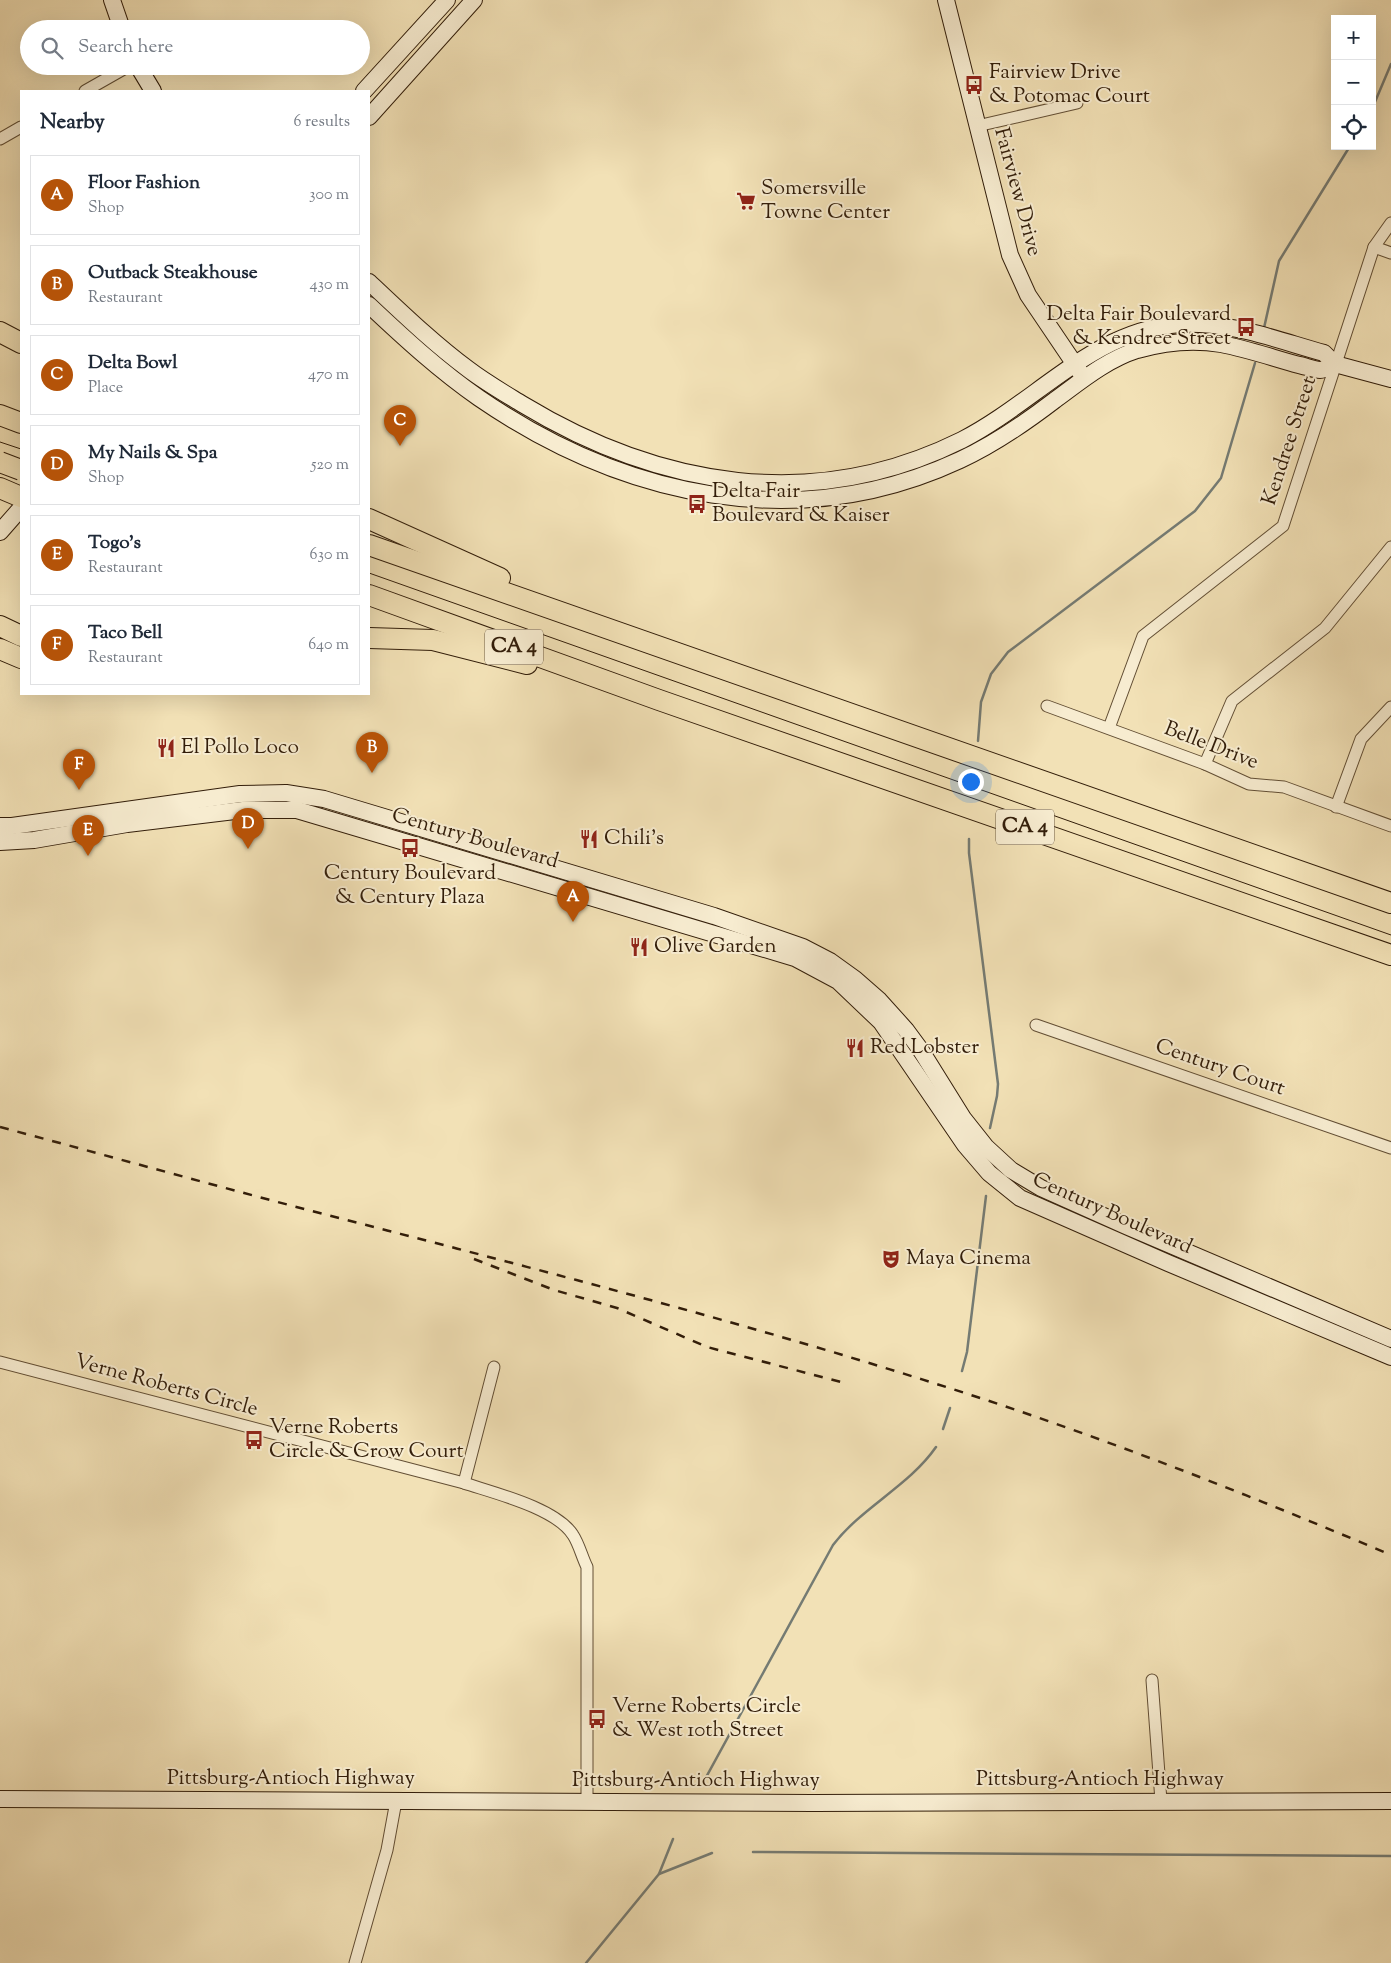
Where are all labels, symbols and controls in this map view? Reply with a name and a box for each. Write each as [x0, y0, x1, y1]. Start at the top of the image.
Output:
map controls [1331, 15, 1376, 150]
button: + [1331, 15, 1376, 60]
search box [20, 20, 370, 75]
icon: search [38, 34, 66, 62]
text: Search here [78, 34, 173, 61]
place label: Fairview Drive & Potomac Court [989, 58, 1150, 112]
button: − [1331, 60, 1376, 105]
bus stop icon: Fairview Drive & Potomac Court [963, 74, 985, 96]
button: locate [1331, 105, 1376, 150]
text: Nearby [40, 108, 105, 138]
text: 6 results [294, 111, 350, 134]
street label: Fairview Drive [985, 124, 1049, 260]
text: Floor Fashion [88, 170, 200, 197]
place label: Somersville Towne Center [761, 174, 890, 228]
text: A [51, 184, 64, 207]
text: 300 m [309, 184, 349, 207]
supermarket icon: Somersville Towne Center [735, 190, 757, 212]
text: Shop [88, 197, 124, 220]
text: Outback Steakhouse [88, 260, 258, 287]
text: B [52, 274, 62, 297]
text: 430 m [310, 274, 349, 297]
text: Restaurant [88, 287, 163, 310]
place label: Delta Fair Boulevard & Kendree Street [1046, 300, 1231, 354]
bus stop icon: Delta Fair Boulevard & Kendree Street [1235, 316, 1257, 338]
text: Delta Bowl [88, 350, 177, 377]
text: C [51, 364, 63, 387]
text: 470 m [308, 364, 349, 387]
street label: Kendree Street [1255, 373, 1325, 509]
text: Place [88, 377, 123, 400]
pin: C [384, 405, 416, 446]
text: My Nails & Spa [88, 440, 217, 467]
text: D [51, 454, 63, 477]
text: 520 m [311, 454, 349, 477]
text: Shop [88, 467, 124, 490]
place label: Delta Fair Boulevard & Kaiser [712, 477, 890, 531]
bus stop icon: Delta Fair Boulevard & Kaiser [686, 493, 708, 515]
text: Togo's [88, 530, 141, 557]
text: E [52, 544, 62, 567]
text: 630 m [310, 544, 349, 567]
text: Restaurant [88, 557, 163, 580]
text: Taco Bell [88, 620, 163, 647]
road number: CA 4 [485, 630, 543, 664]
text: F [53, 634, 61, 657]
text: 640 m [308, 634, 349, 657]
text: Restaurant [88, 647, 163, 670]
street label: Belle Drive [1159, 714, 1263, 778]
pin: B [356, 732, 388, 773]
place label: El Pollo Loco [181, 733, 299, 763]
restaurant icon: El Pollo Loco [155, 737, 177, 759]
pin: F [63, 749, 95, 790]
your location [958, 769, 984, 795]
street label: Century Boulevard [388, 801, 562, 877]
pin: D [232, 808, 264, 849]
road number: CA 4 [996, 810, 1054, 844]
pin: E [72, 815, 104, 856]
place label: Chili's [604, 824, 664, 854]
restaurant icon: Chili's [578, 828, 600, 850]
bus stop icon: Century Boulevard & Century Plaza [399, 837, 421, 859]
place label: Century Boulevard & Century Plaza [324, 859, 496, 913]
pin: A [557, 881, 589, 922]
place label: Olive Garden [654, 932, 777, 962]
restaurant icon: Olive Garden [628, 936, 650, 958]
street label: Century Court [1151, 1032, 1289, 1104]
place label: Red Lobster [870, 1033, 979, 1063]
restaurant icon: Red Lobster [844, 1037, 866, 1059]
street label: Century Boulevard [1027, 1165, 1197, 1263]
place label: Maya Cinema [906, 1244, 1031, 1274]
theatre icon: Maya Cinema [880, 1248, 902, 1270]
street label: Verne Roberts Circle [71, 1347, 261, 1425]
place label: Verne Roberts Circle & Crow Court [269, 1413, 464, 1467]
bus stop icon: Verne Roberts Circle & Crow Court [243, 1429, 265, 1451]
place label: Verne Roberts Circle & West 10th Street [612, 1692, 801, 1746]
bus stop icon: Verne Roberts Circle & West 10th Street [586, 1708, 608, 1730]
street label: Pittsburg-Antioch Highway [167, 1764, 415, 1794]
street label: Pittsburg-Antioch Highway [976, 1765, 1224, 1795]
street label: Pittsburg-Antioch Highway [572, 1766, 820, 1796]

